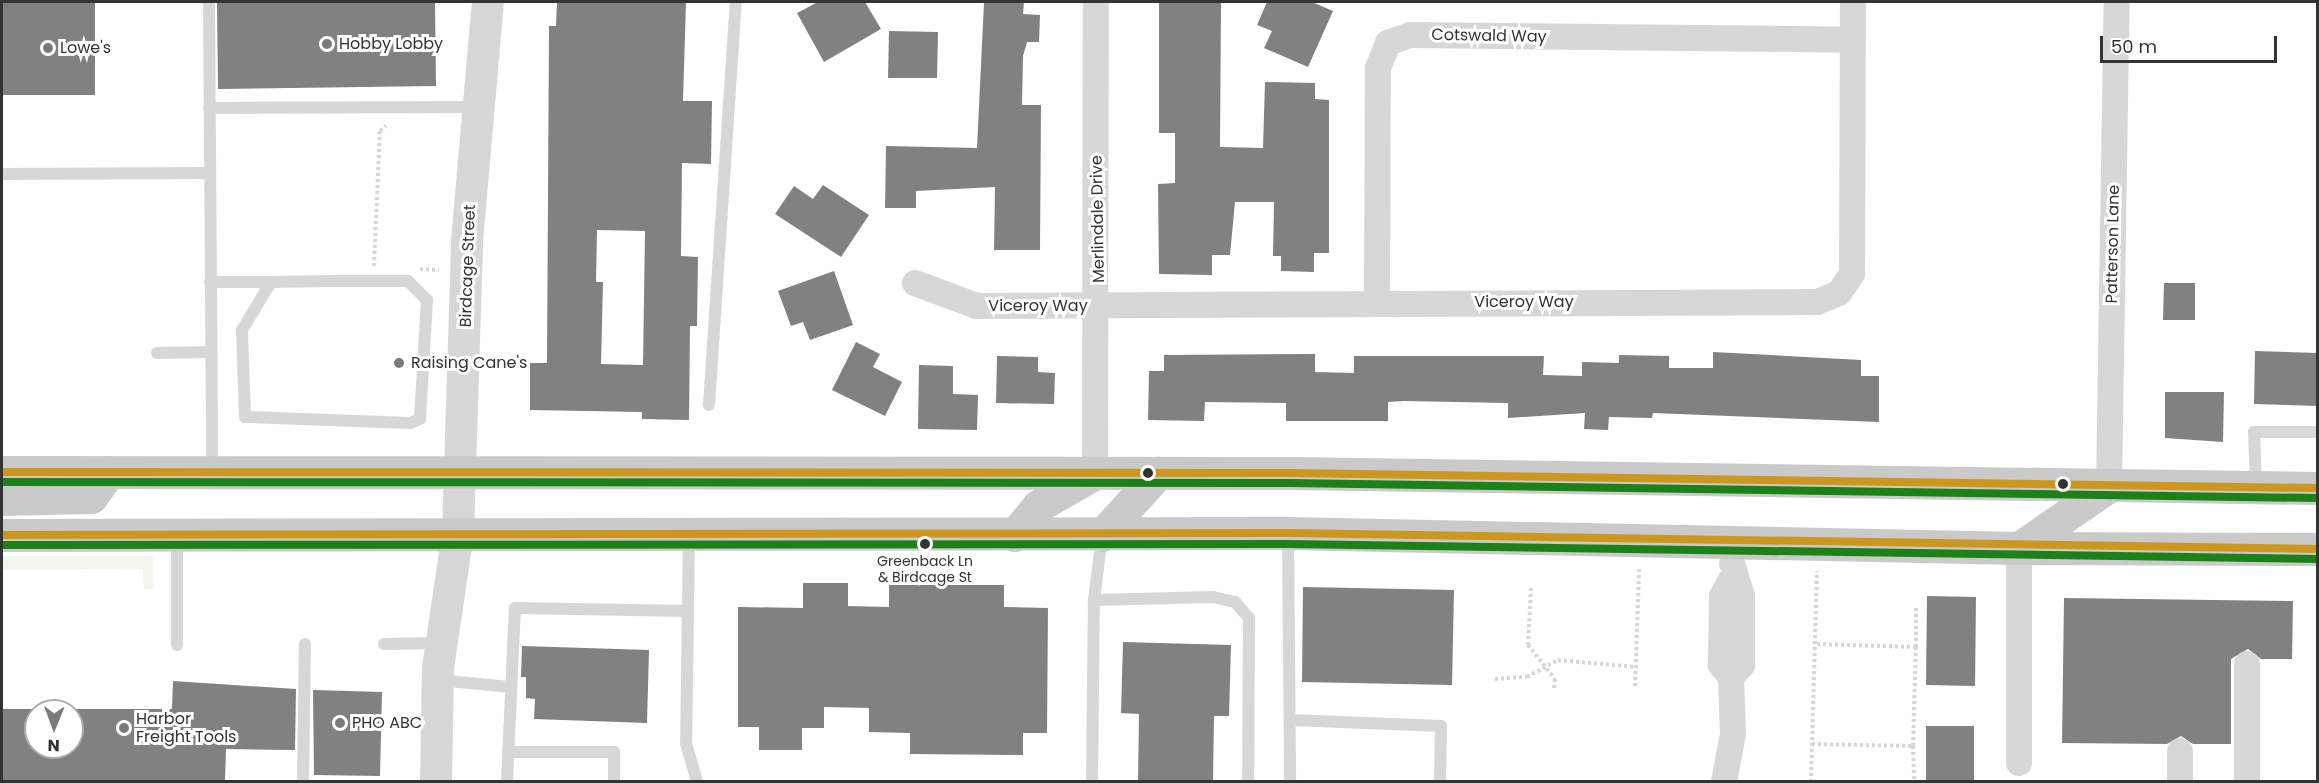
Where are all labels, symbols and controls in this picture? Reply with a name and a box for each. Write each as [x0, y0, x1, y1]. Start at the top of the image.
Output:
scale bar [2103, 24, 2280, 62]
street label: Cotswald Way [1431, 25, 1547, 47]
place label: Hobby Lobby [339, 34, 443, 54]
text: 50 m [2111, 34, 2157, 59]
marker: Hobby Lobby [320, 37, 334, 51]
place label: Lowe's [60, 38, 111, 58]
marker: Lowe's [41, 41, 55, 55]
street label: Merlindale Drive [1087, 155, 1109, 283]
street label: Patterson Lane [2102, 185, 2124, 303]
street label: Birdcage Street [456, 204, 480, 328]
street label: Viceroy Way [1474, 292, 1574, 312]
street label: Viceroy Way [988, 296, 1088, 316]
place label: Raising Cane's [411, 353, 527, 373]
marker: Raising Cane's [392, 356, 406, 370]
unlabelled marker [1142, 467, 1154, 479]
unlabelled marker [2057, 478, 2069, 490]
marker: Greenback Ln & Birdcage St [919, 538, 931, 550]
place label: Greenback Ln & Birdcage St [877, 553, 973, 586]
north arrow [24, 699, 84, 759]
place label: Harbor Freight Tools [136, 709, 236, 747]
place label: PHO ABC [352, 713, 422, 733]
marker: PHO ABC [333, 716, 347, 730]
marker: Harbor Freight Tools [117, 721, 131, 735]
text: N [47, 734, 60, 757]

